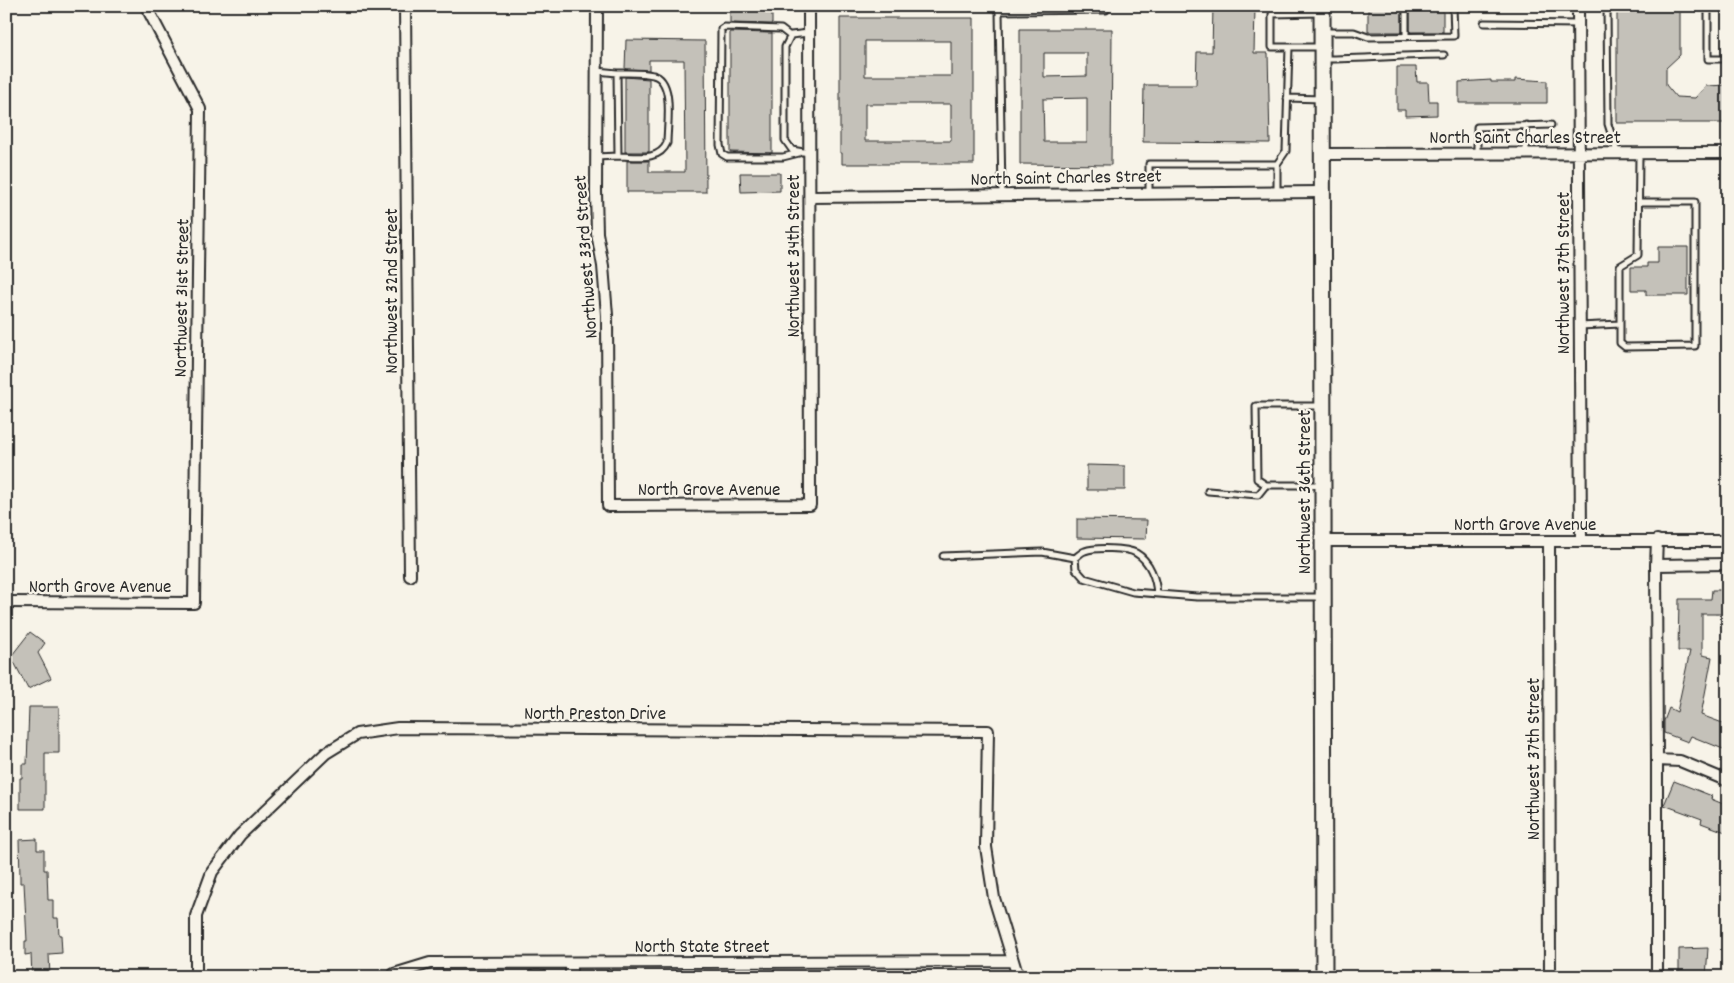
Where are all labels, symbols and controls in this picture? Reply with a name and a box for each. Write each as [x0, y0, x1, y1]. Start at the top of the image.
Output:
street label: North Saint Charles Street [1429, 126, 1621, 153]
street label: North Saint Charles Street [970, 164, 1162, 195]
street label: Northwest 33rd Street [568, 174, 607, 339]
street label: Northwest 34th Street [782, 174, 809, 338]
street label: Northwest 37th Street [1552, 192, 1579, 354]
street label: Northwest 32nd Street [380, 208, 407, 374]
street label: Northwest 31st Street [169, 218, 198, 378]
street label: Northwest 36th Street [1293, 410, 1320, 574]
street label: North Grove Avenue [638, 478, 780, 505]
street label: North Grove Avenue [1454, 513, 1596, 540]
street label: North Grove Avenue [29, 575, 171, 602]
street label: Northwest 37th Street [1522, 678, 1549, 840]
street label: North Preston Drive [524, 702, 666, 729]
street label: North State Street [634, 935, 770, 962]

